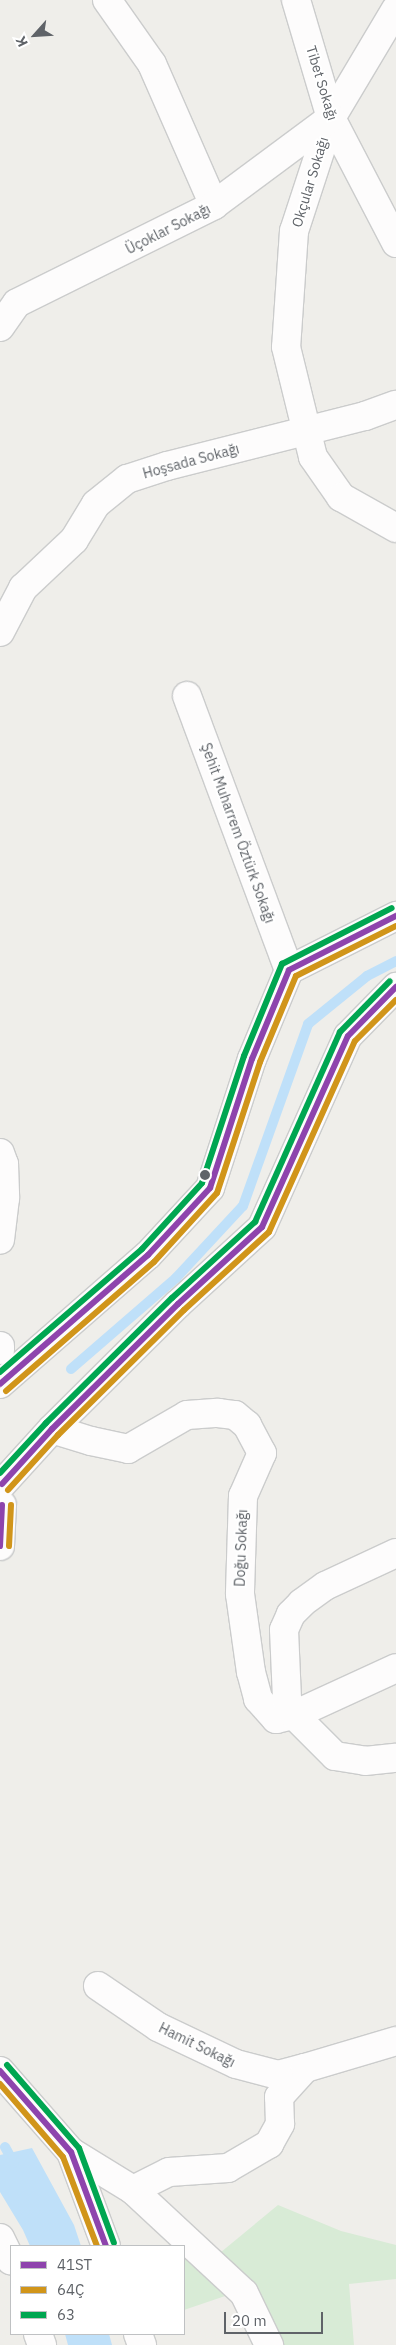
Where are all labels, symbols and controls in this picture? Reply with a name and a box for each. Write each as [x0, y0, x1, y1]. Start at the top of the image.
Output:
north arrow [10, 10, 60, 60]
text: K [11, 33, 32, 50]
street label: Tibet Sokağı [303, 44, 341, 122]
street label: Okçular Sokağı [288, 135, 332, 229]
street label: Üçoklar Sokağı [123, 200, 213, 258]
street label: Hoşsada Sokağı [141, 440, 241, 482]
street label: Şehit Muharrem Öztürk Sokağı [198, 741, 278, 925]
unlabelled marker [200, 1170, 210, 1180]
street label: Doğu Sokağı [231, 1509, 251, 1587]
street label: Hamit Sokağı [156, 2019, 238, 2071]
legend [10, 2245, 185, 2335]
text: 41ST [57, 2255, 92, 2274]
text: 64Ç [57, 2280, 84, 2299]
scale bar [226, 2302, 325, 2334]
text: 63 [57, 2305, 75, 2324]
text: 20 m [232, 2311, 267, 2330]

